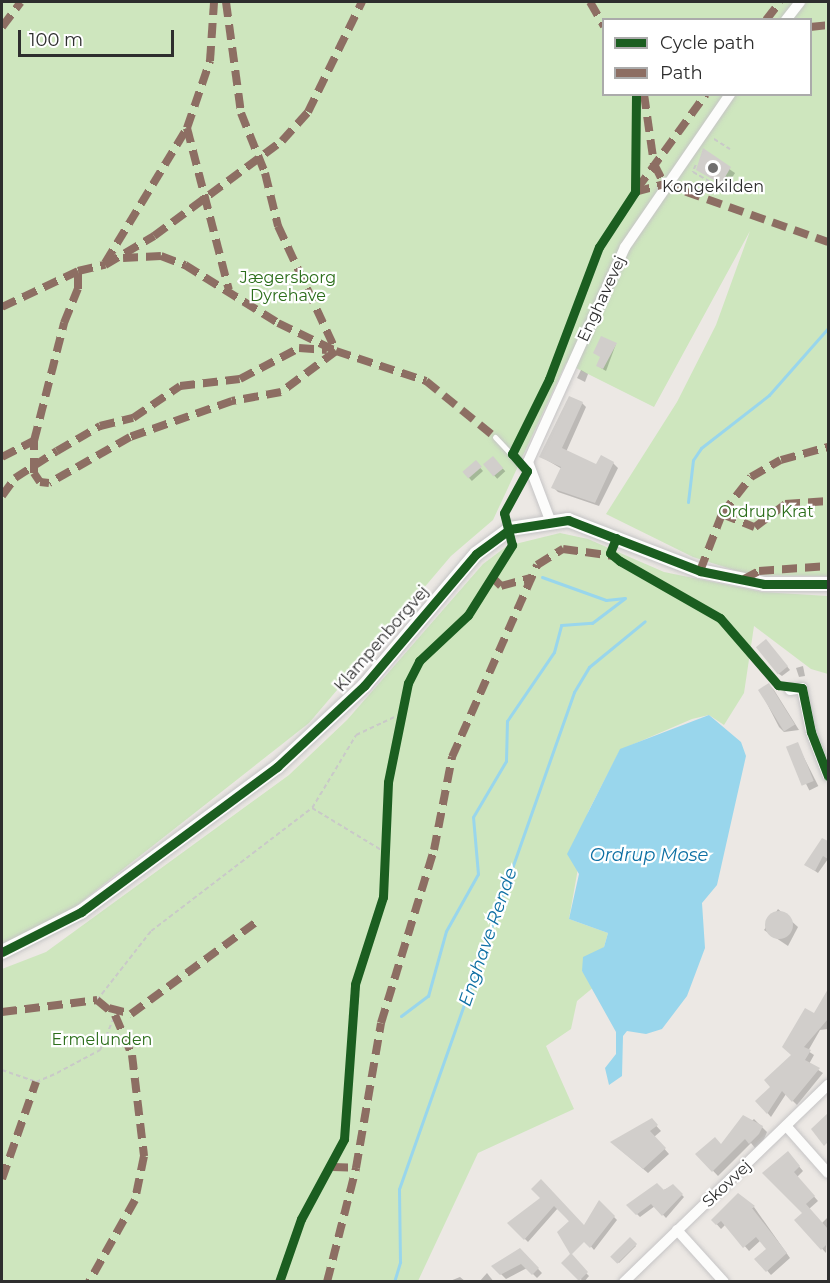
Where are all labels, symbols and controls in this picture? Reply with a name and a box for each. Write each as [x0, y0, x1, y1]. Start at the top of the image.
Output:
scale bar [21, 18, 177, 56]
legend [602, 18, 812, 96]
text: 100 m [29, 29, 83, 51]
text: Cycle path [660, 32, 755, 54]
text: Path [660, 62, 703, 84]
marker: Kongekilden [706, 161, 720, 175]
place label: Kongekilden [662, 177, 764, 197]
street label: Enghavevej [574, 253, 630, 345]
park label: Jægersborg Dyrehave [240, 268, 336, 306]
park label: Ordrup Krat [718, 502, 814, 522]
street label: Klampenborgvej [331, 582, 433, 696]
water label: Ordrup Mose [590, 844, 708, 866]
water label: Enghave Rende [454, 865, 522, 1009]
park label: Ermelunden [52, 1030, 152, 1050]
street label: Skovvej [699, 1157, 755, 1211]

